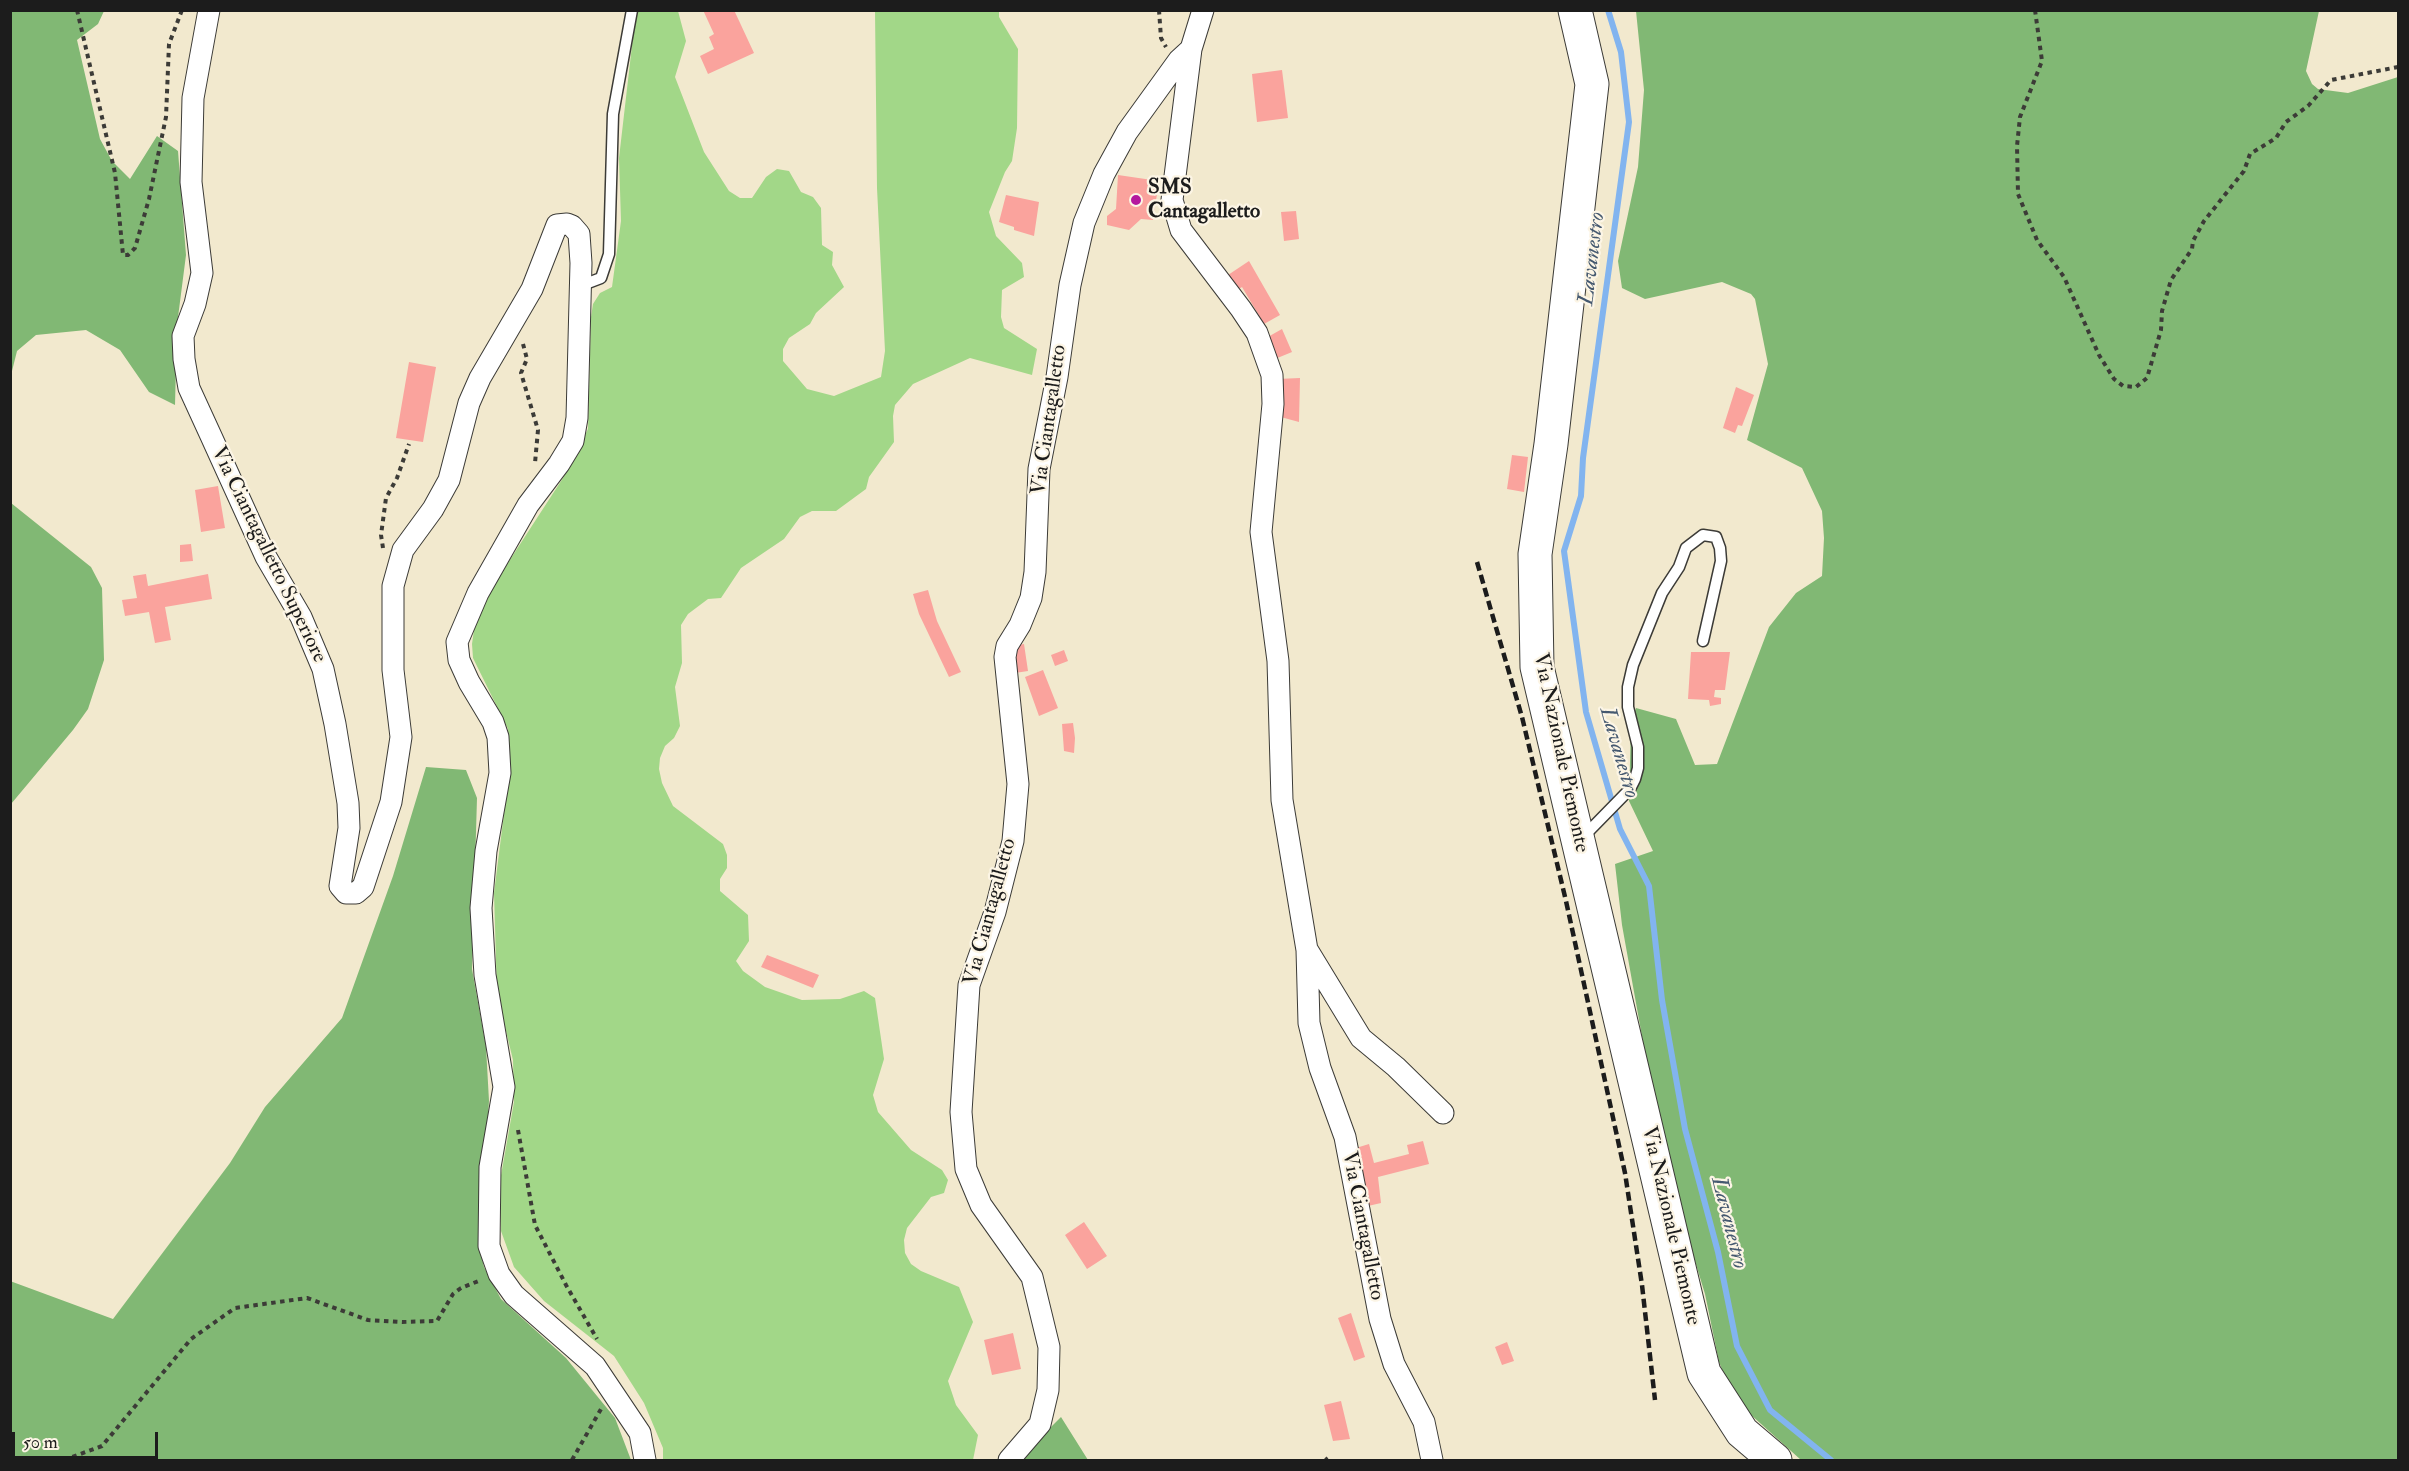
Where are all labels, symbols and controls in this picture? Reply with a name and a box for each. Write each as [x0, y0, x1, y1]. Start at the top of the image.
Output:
place label: SMS Cantagalletto [1148, 175, 1260, 225]
marker: SMS Cantagalletto [1129, 193, 1143, 207]
water label: Lavanestro [1574, 211, 1612, 307]
street label: Via Ciantagalletto [1027, 343, 1073, 497]
street label: Via Ciantagalletto Superiore [205, 443, 331, 667]
street label: Via Nazionale Piemonte [1527, 651, 1593, 855]
water label: Lavanestro [1592, 704, 1644, 802]
street label: Via Ciantagalletto [959, 836, 1023, 988]
street label: Via Nazionale Piemonte [1635, 1124, 1705, 1328]
street label: Via Ciantagalletto [1335, 1149, 1389, 1303]
water label: Lavanestro [1704, 1174, 1752, 1272]
scale bar [15, 1420, 160, 1458]
text: 50 m [23, 1431, 58, 1454]

